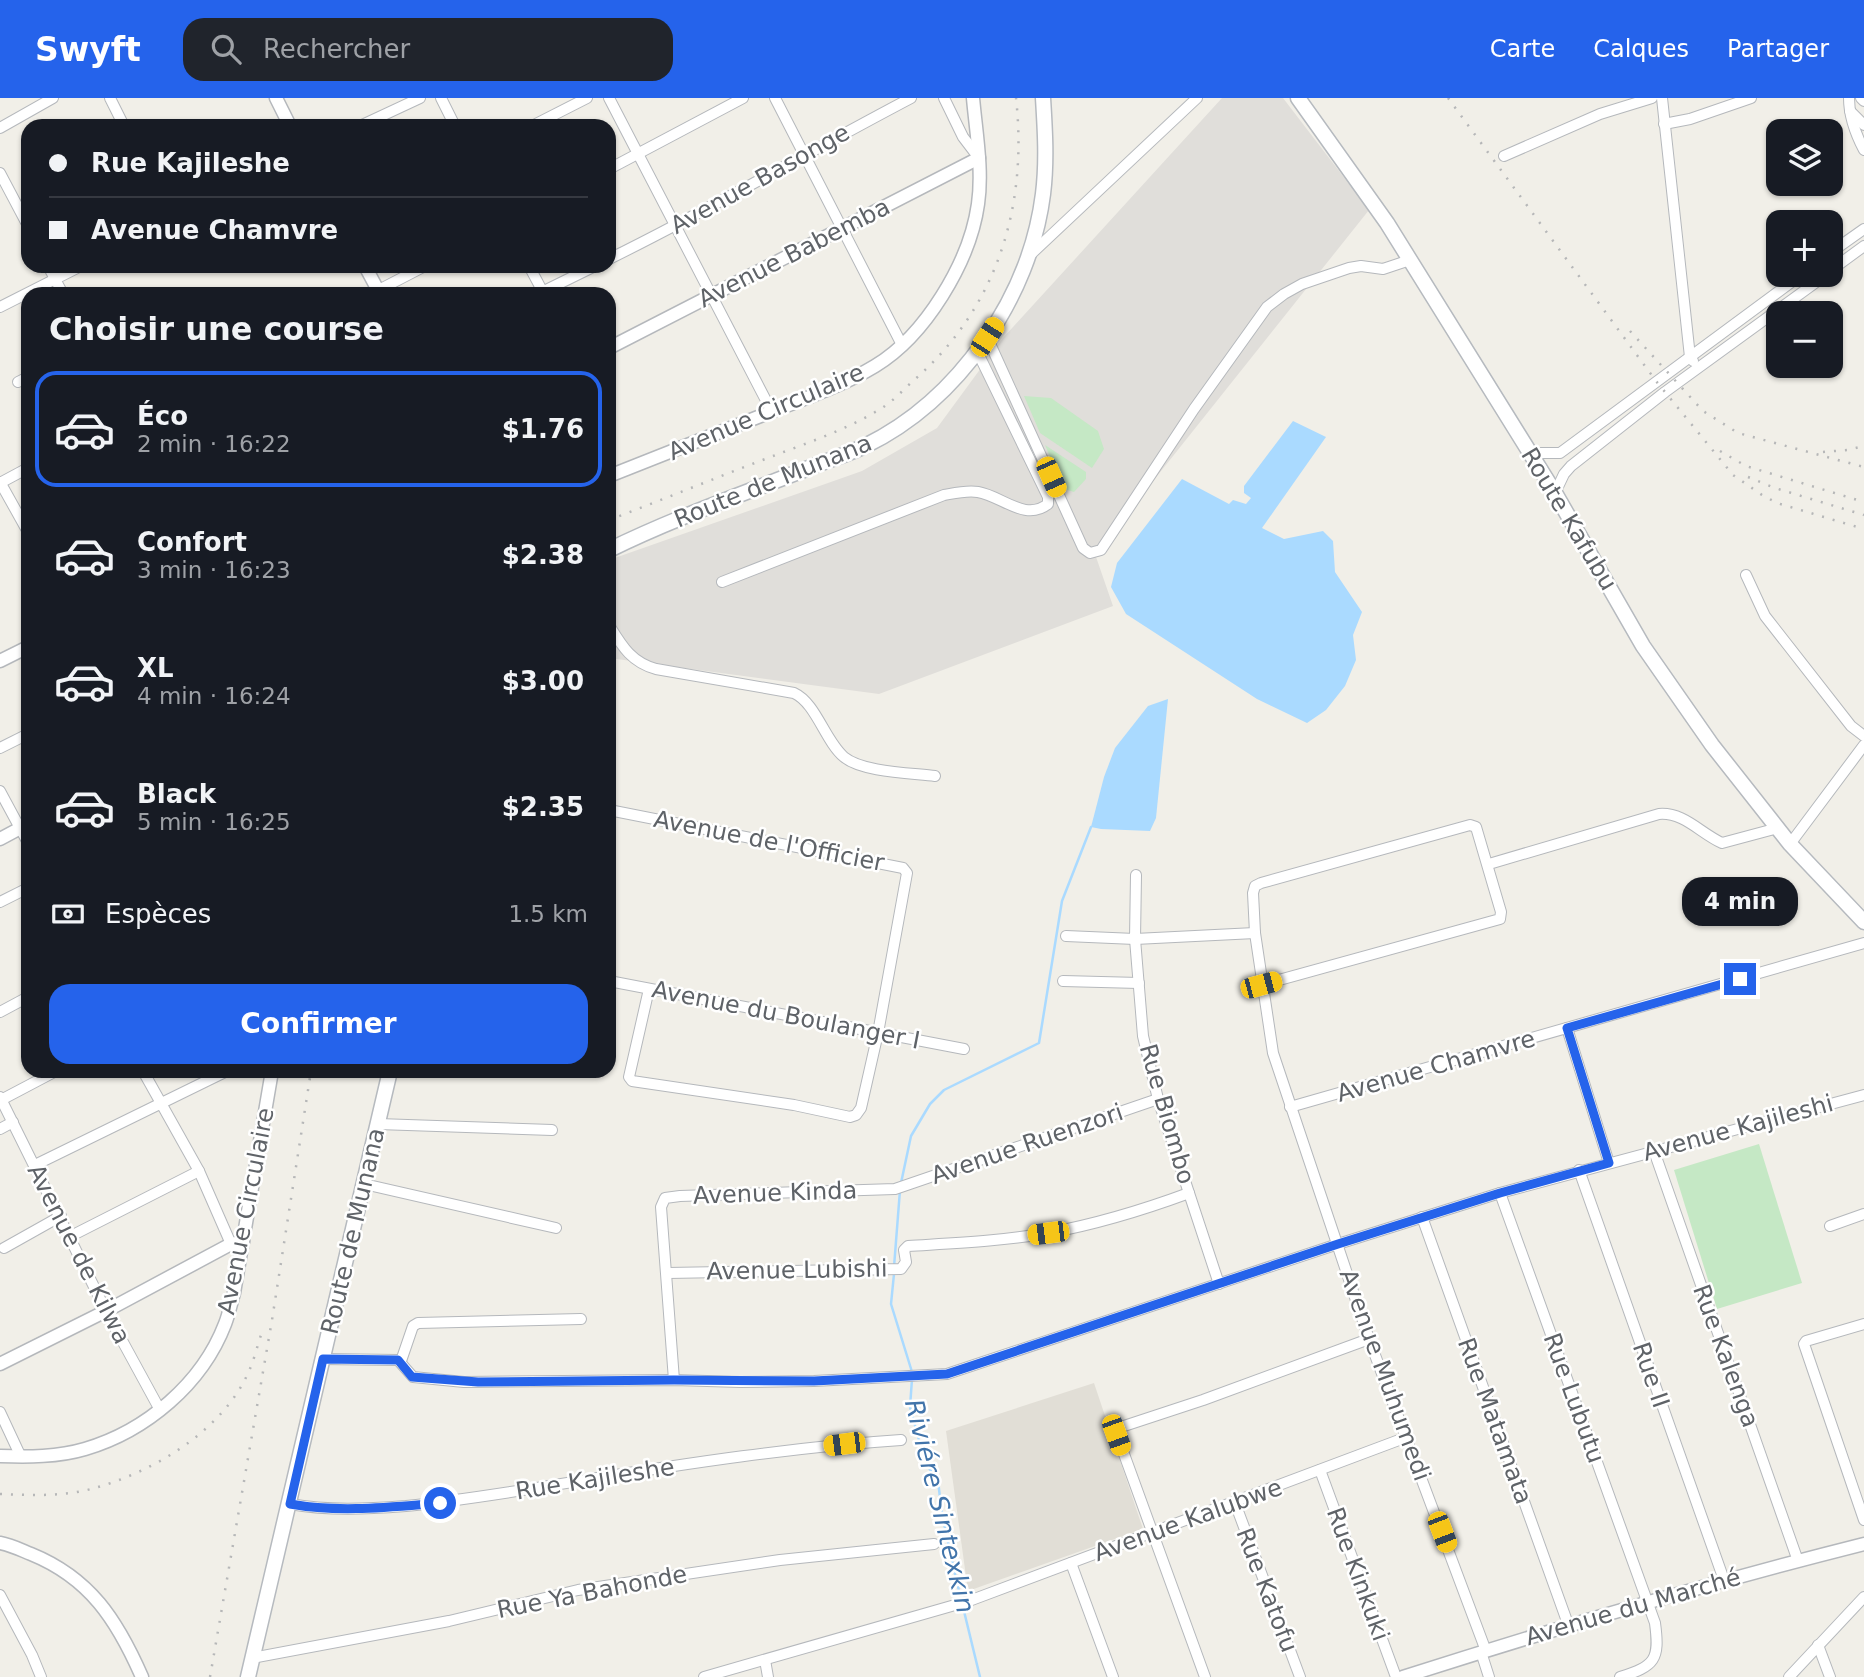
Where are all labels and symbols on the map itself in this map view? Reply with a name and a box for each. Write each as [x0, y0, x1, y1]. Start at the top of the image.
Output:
street label: Avenue Basonge [666, 118, 854, 240]
street label: Avenue Babemba [694, 193, 894, 313]
car [967, 314, 1008, 360]
street label: Avenue Circulaire [664, 358, 868, 466]
street label: Route de Munana [670, 429, 876, 533]
street label: Route Kafubu [1515, 443, 1623, 595]
car [1033, 454, 1070, 500]
street label: Avenue de l'Officier [651, 805, 887, 877]
callout: 4 min [1682, 878, 1798, 926]
route end [1724, 963, 1756, 995]
car [1238, 969, 1285, 1001]
street label: Avenue du Boulanger I [650, 975, 922, 1055]
street label: Avenue Chamvre [1334, 1024, 1538, 1108]
street label: Rue Biombo [1134, 1041, 1200, 1187]
street label: Avenue Kajileshi [1640, 1089, 1836, 1167]
street label: Avenue Ruenzori [927, 1098, 1127, 1190]
street label: Avenue Circulaire [212, 1105, 280, 1317]
street label: Route de Munana [316, 1125, 390, 1337]
street label: Avenue de Kilwa [22, 1160, 136, 1348]
street label: Avenue Kinda [692, 1176, 858, 1210]
car [1026, 1220, 1071, 1246]
street label: Avenue Lubishi [706, 1254, 888, 1286]
street label: Avenue Muhumedi [1334, 1265, 1436, 1485]
street label: Rue Kalenga [1687, 1281, 1765, 1431]
street label: Rue Lubutu [1538, 1329, 1610, 1467]
street label: Rue Matamata [1452, 1334, 1538, 1508]
street label: Rue II [1627, 1339, 1675, 1411]
water label: Riviére Sintexkin [899, 1396, 981, 1616]
car [1099, 1412, 1134, 1458]
car [822, 1431, 867, 1457]
street label: Rue Kajileshe [514, 1453, 676, 1505]
street label: Avenue Kalubwe [1090, 1473, 1286, 1567]
route start [424, 1487, 456, 1519]
street label: Rue Kinkuki [1321, 1504, 1395, 1644]
car [1425, 1509, 1460, 1555]
street label: Rue Katofu [1230, 1524, 1304, 1656]
street label: Rue Ya Bahonde [495, 1560, 689, 1624]
street label: Avenue du Marché [1522, 1563, 1744, 1651]

